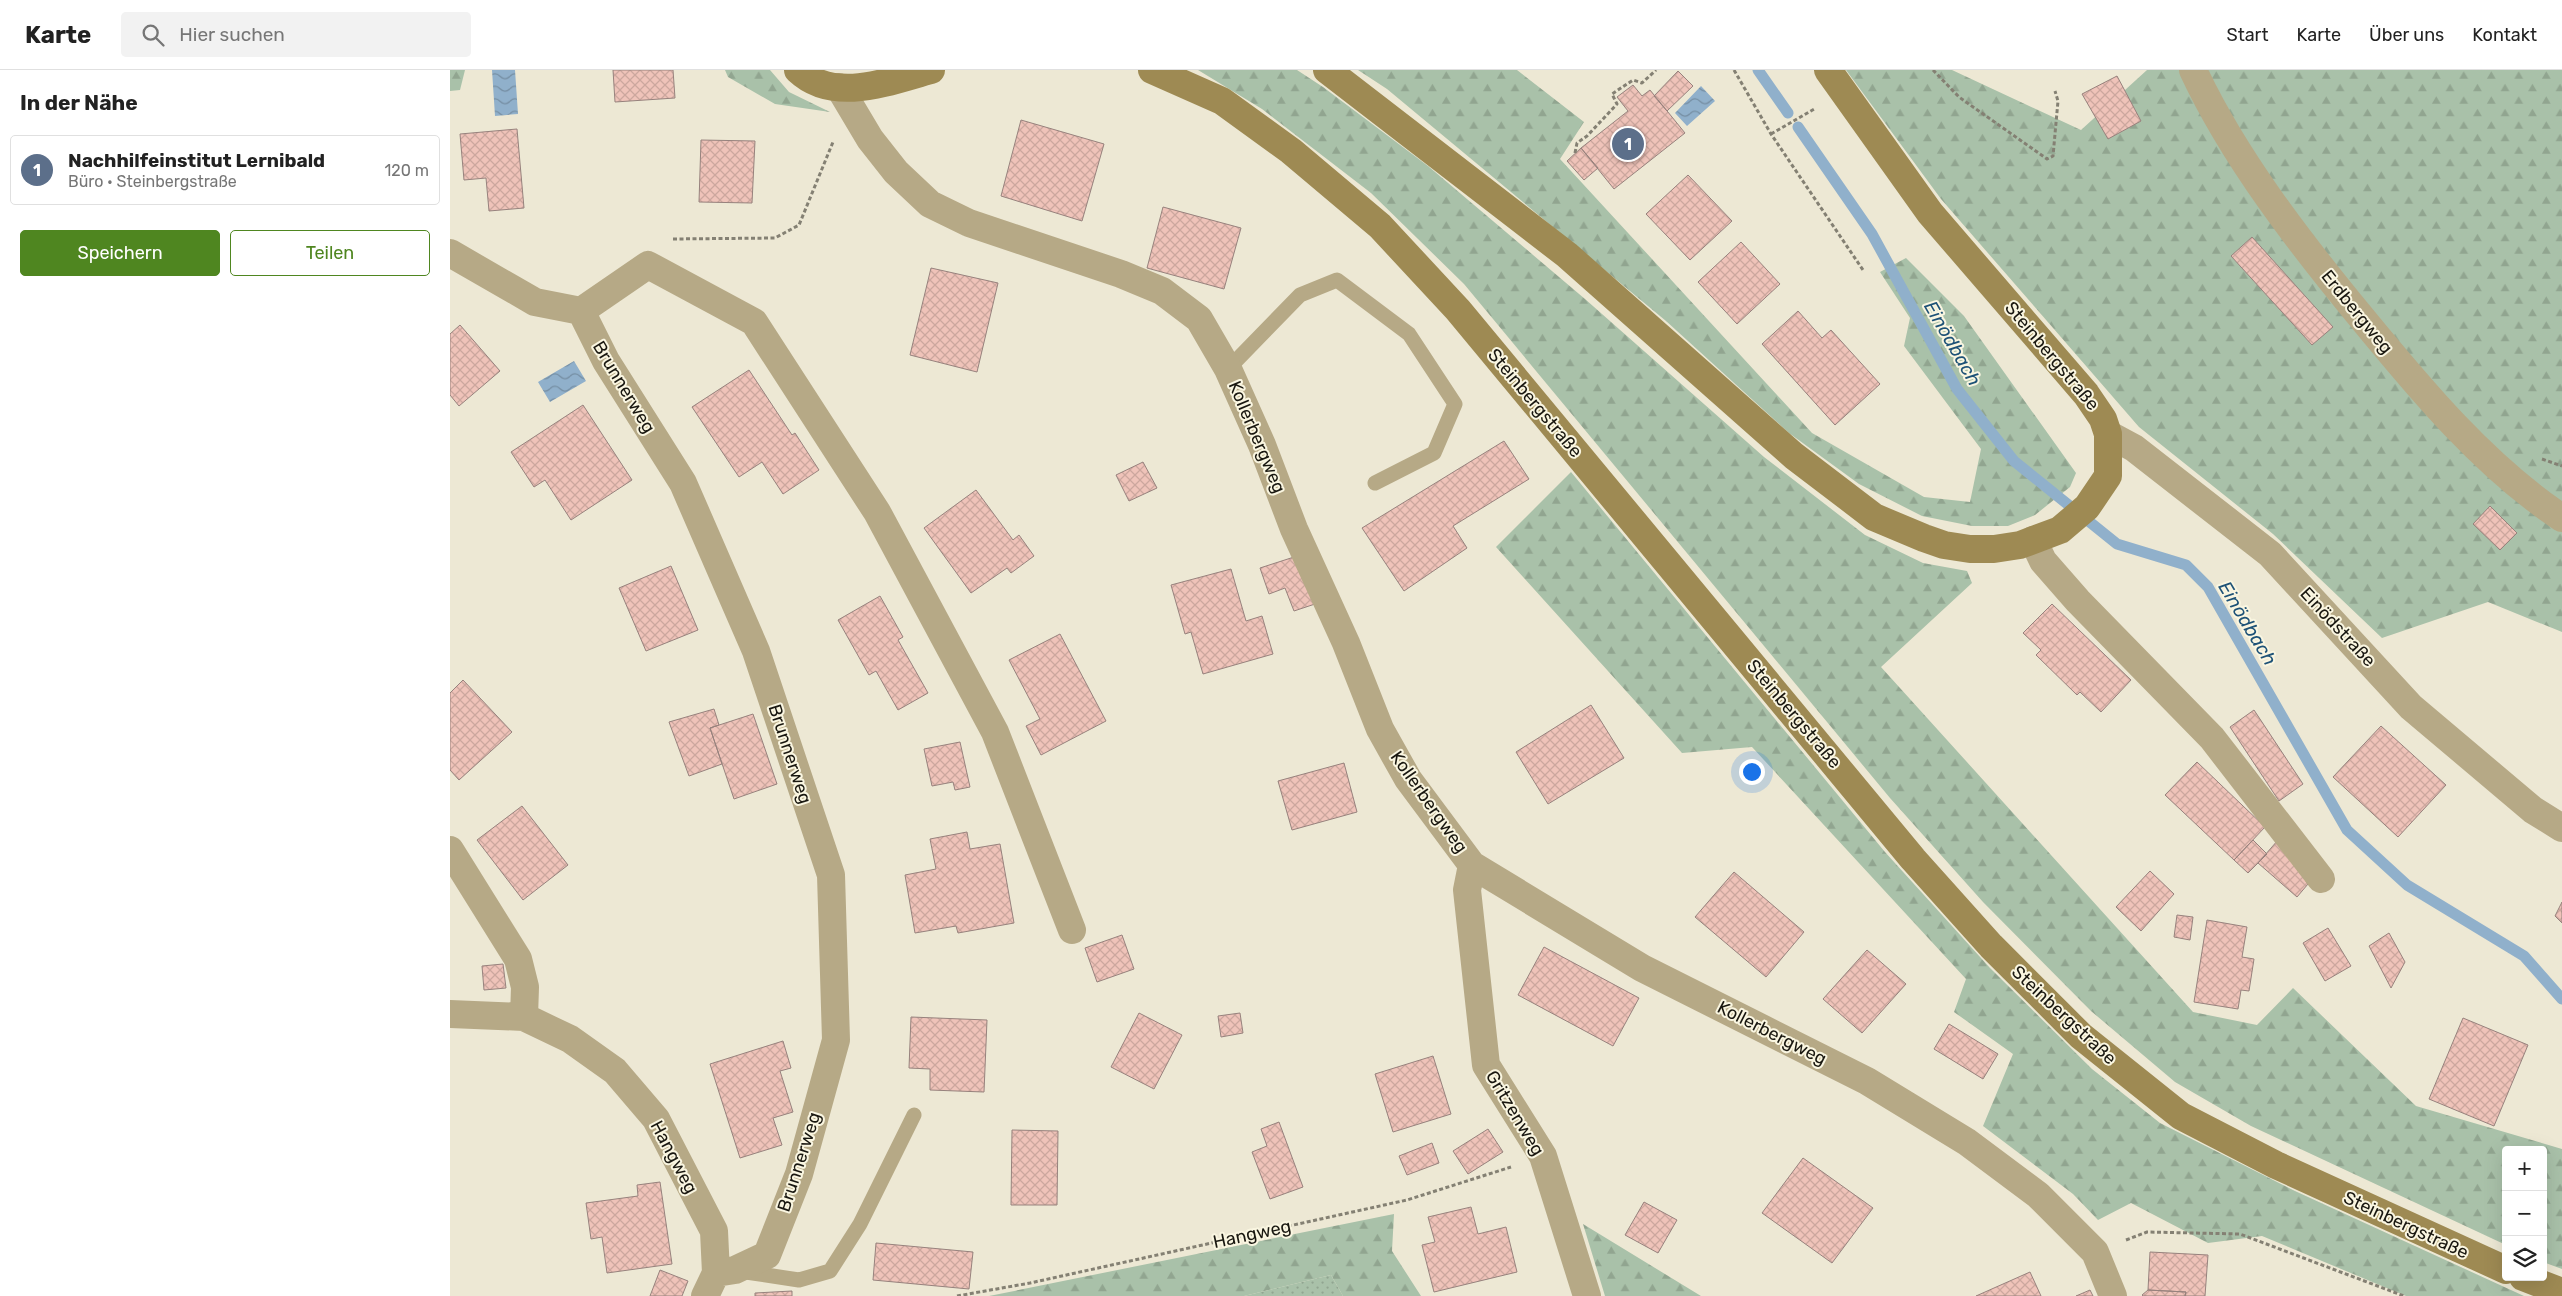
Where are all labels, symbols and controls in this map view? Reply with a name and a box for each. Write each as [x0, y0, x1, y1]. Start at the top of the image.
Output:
search box [121, 12, 471, 57]
text: Karte [25, 21, 91, 49]
icon: search [139, 21, 167, 49]
text: Hier suchen [179, 23, 285, 46]
text: Start [2226, 24, 2269, 46]
text: Karte [2297, 24, 2341, 46]
text: Über uns [2369, 24, 2444, 46]
text: Kontakt [2472, 24, 2537, 46]
text: In der Nähe [20, 90, 138, 115]
pin: 1 [1612, 125, 1644, 163]
text: Nachhilfeinstitut Lernibald [68, 149, 325, 172]
text: 1 [33, 161, 41, 180]
text: 120 m [384, 161, 429, 180]
text: Büro · Steinbergstraße [68, 172, 237, 191]
button: Speichern [20, 230, 220, 276]
button: Teilen [230, 230, 430, 276]
street label: Erdbergweg [2317, 266, 2397, 358]
water label: Einödbach [1919, 297, 1986, 390]
street label: Steinbergstraße [2000, 297, 2104, 415]
street label: Brunnerweg [588, 337, 660, 437]
street label: Steinbergstraße [1483, 344, 1587, 462]
street label: Kollerbergweg [1224, 378, 1290, 496]
water label: Einödbach [2213, 577, 2282, 670]
street label: Einödstraße [2296, 583, 2380, 671]
street label: Steinbergstraße [1742, 655, 1846, 773]
street label: Brunnerweg [764, 701, 816, 807]
street label: Kollerbergweg [1386, 747, 1472, 857]
your location [1739, 759, 1765, 785]
street label: Steinbergstraße [2007, 961, 2121, 1069]
street label: Kollerbergweg [1714, 996, 1830, 1070]
street label: Gritzenweg [1481, 1066, 1549, 1160]
street label: Brunnerweg [773, 1109, 825, 1215]
street label: Hangweg [646, 1117, 702, 1197]
map controls [2502, 1146, 2547, 1281]
button: + [2502, 1146, 2547, 1191]
street label: Steinbergstraße [2340, 1186, 2472, 1264]
button: − [2502, 1191, 2547, 1236]
street label: Hangweg [1211, 1215, 1293, 1253]
button: layers [2502, 1236, 2547, 1281]

